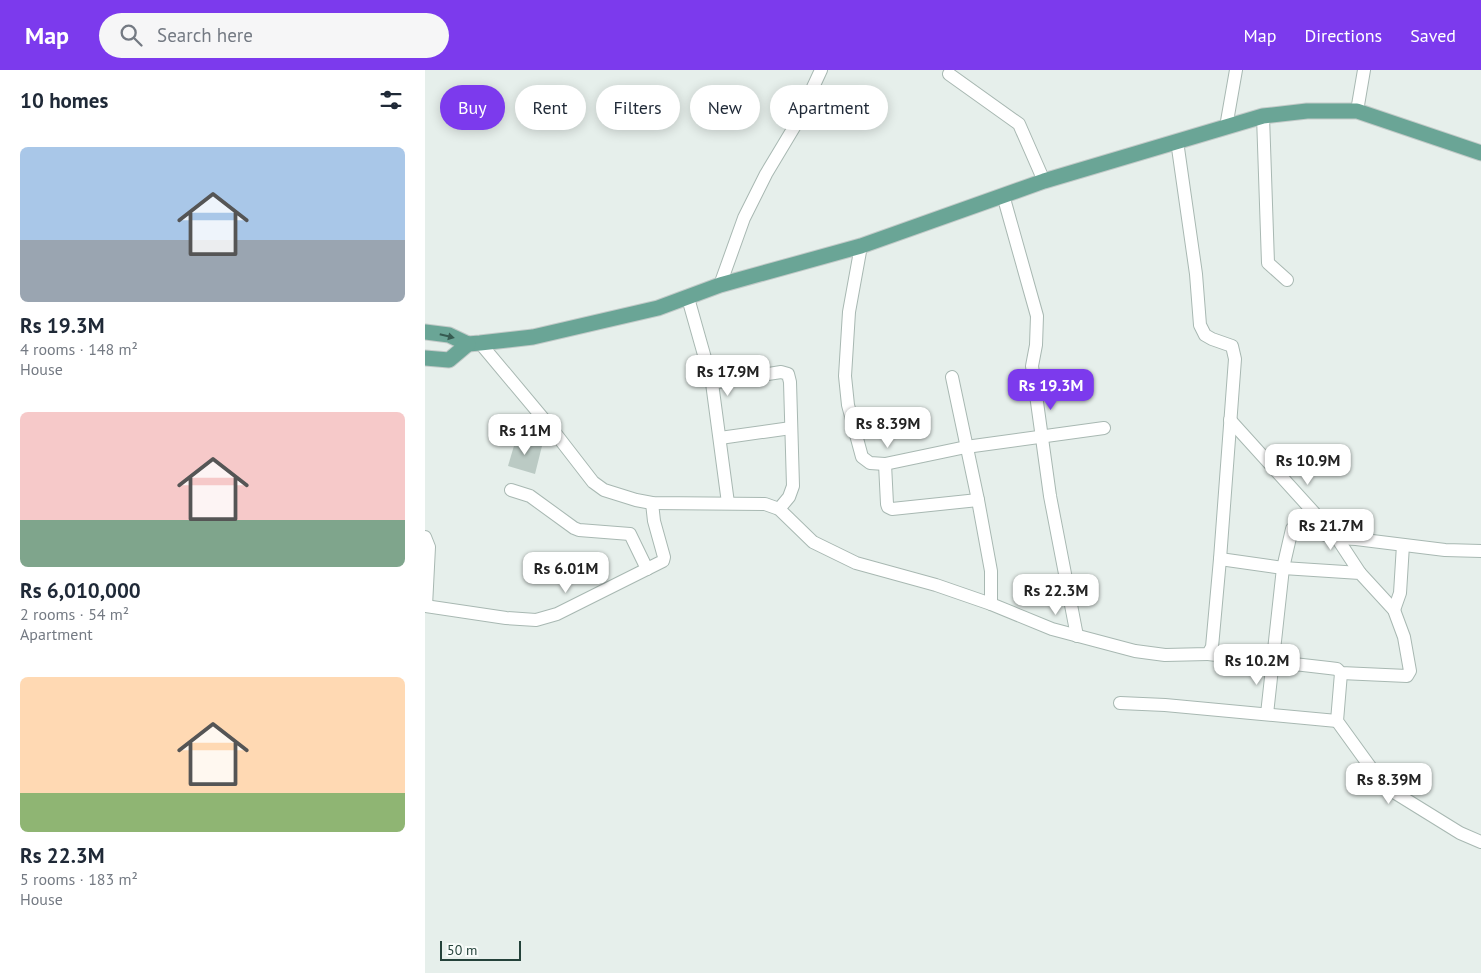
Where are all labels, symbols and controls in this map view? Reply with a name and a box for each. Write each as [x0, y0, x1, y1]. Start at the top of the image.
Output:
search box [99, 13, 449, 58]
text: Map [25, 20, 69, 51]
icon: search [117, 21, 145, 49]
text: Search here [157, 23, 253, 47]
text: Map [1244, 24, 1276, 47]
text: Directions [1304, 24, 1382, 47]
text: Saved [1410, 24, 1456, 47]
chip: Buy [440, 85, 505, 130]
chip: Rent [515, 85, 586, 130]
chip: Filters [596, 85, 680, 130]
chip: New [690, 85, 760, 130]
chip: Apartment [770, 85, 888, 130]
icon: filters [377, 86, 405, 114]
text: 10 homes [20, 87, 108, 114]
icon: home [168, 179, 258, 269]
text: Rs 19.3M [20, 312, 105, 339]
one-way arrow [440, 332, 455, 340]
text: 4 rooms · 148 m² [20, 339, 138, 359]
pin: Rs 17.9M [676, 354, 780, 397]
text: House [20, 359, 63, 379]
text: Rs 17.9M [697, 361, 759, 381]
pin: Rs 19.3M [999, 368, 1103, 411]
text: Rs 19.3M [1019, 375, 1083, 395]
pin: Rs 8.39M [836, 406, 940, 449]
text: Rs 8.39M [856, 413, 920, 433]
pin: Rs 11M [484, 414, 566, 456]
text: Rs 11M [499, 420, 551, 440]
icon: home [168, 444, 258, 534]
pin: Rs 10.9M [1256, 444, 1360, 486]
text: Rs 10.9M [1276, 450, 1340, 470]
pin: Rs 21.7M [1279, 508, 1383, 551]
text: Rs 21.7M [1299, 515, 1363, 535]
pin: Rs 6.01M [514, 552, 618, 594]
text: Rs 6.01M [534, 558, 598, 578]
pin: Rs 22.3M [1004, 574, 1108, 616]
text: Rs 6,010,000 [20, 577, 141, 604]
text: Rs 22.3M [1024, 580, 1088, 600]
text: 2 rooms · 54 m² [20, 604, 129, 624]
text: Apartment [20, 624, 93, 644]
pin: Rs 10.2M [1205, 644, 1309, 686]
text: Rs 10.2M [1225, 650, 1289, 670]
icon: home [168, 709, 258, 799]
pin: Rs 8.39M [1337, 762, 1441, 805]
text: Rs 8.39M [1357, 769, 1421, 789]
text: Rs 22.3M [20, 842, 105, 869]
text: 5 rooms · 183 m² [20, 869, 138, 889]
text: House [20, 889, 63, 909]
scale bar [440, 938, 521, 961]
text: 50 m [447, 941, 477, 959]

